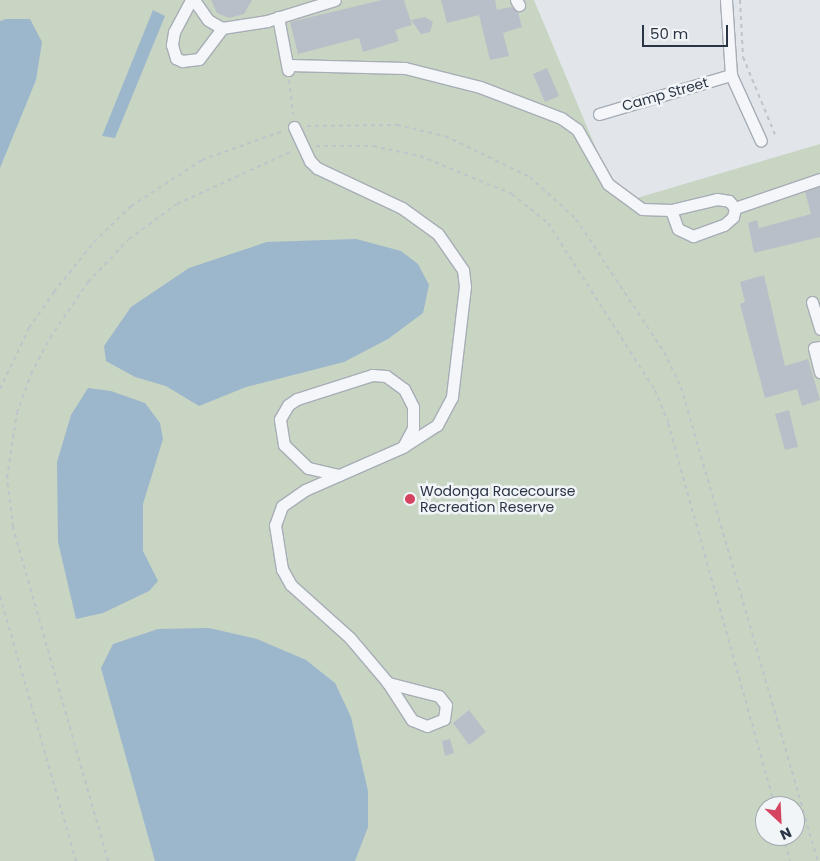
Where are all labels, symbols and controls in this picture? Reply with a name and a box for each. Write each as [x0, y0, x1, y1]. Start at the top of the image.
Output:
scale bar [645, 15, 731, 47]
text: 50 m [650, 23, 688, 44]
street label: Camp Street [620, 74, 710, 114]
place label: Wodonga Racecourse Recreation Reserve [420, 483, 575, 516]
marker: Wodonga Racecourse Recreation Reserve [404, 493, 416, 505]
north arrow [755, 796, 805, 846]
text: N [777, 822, 795, 845]

